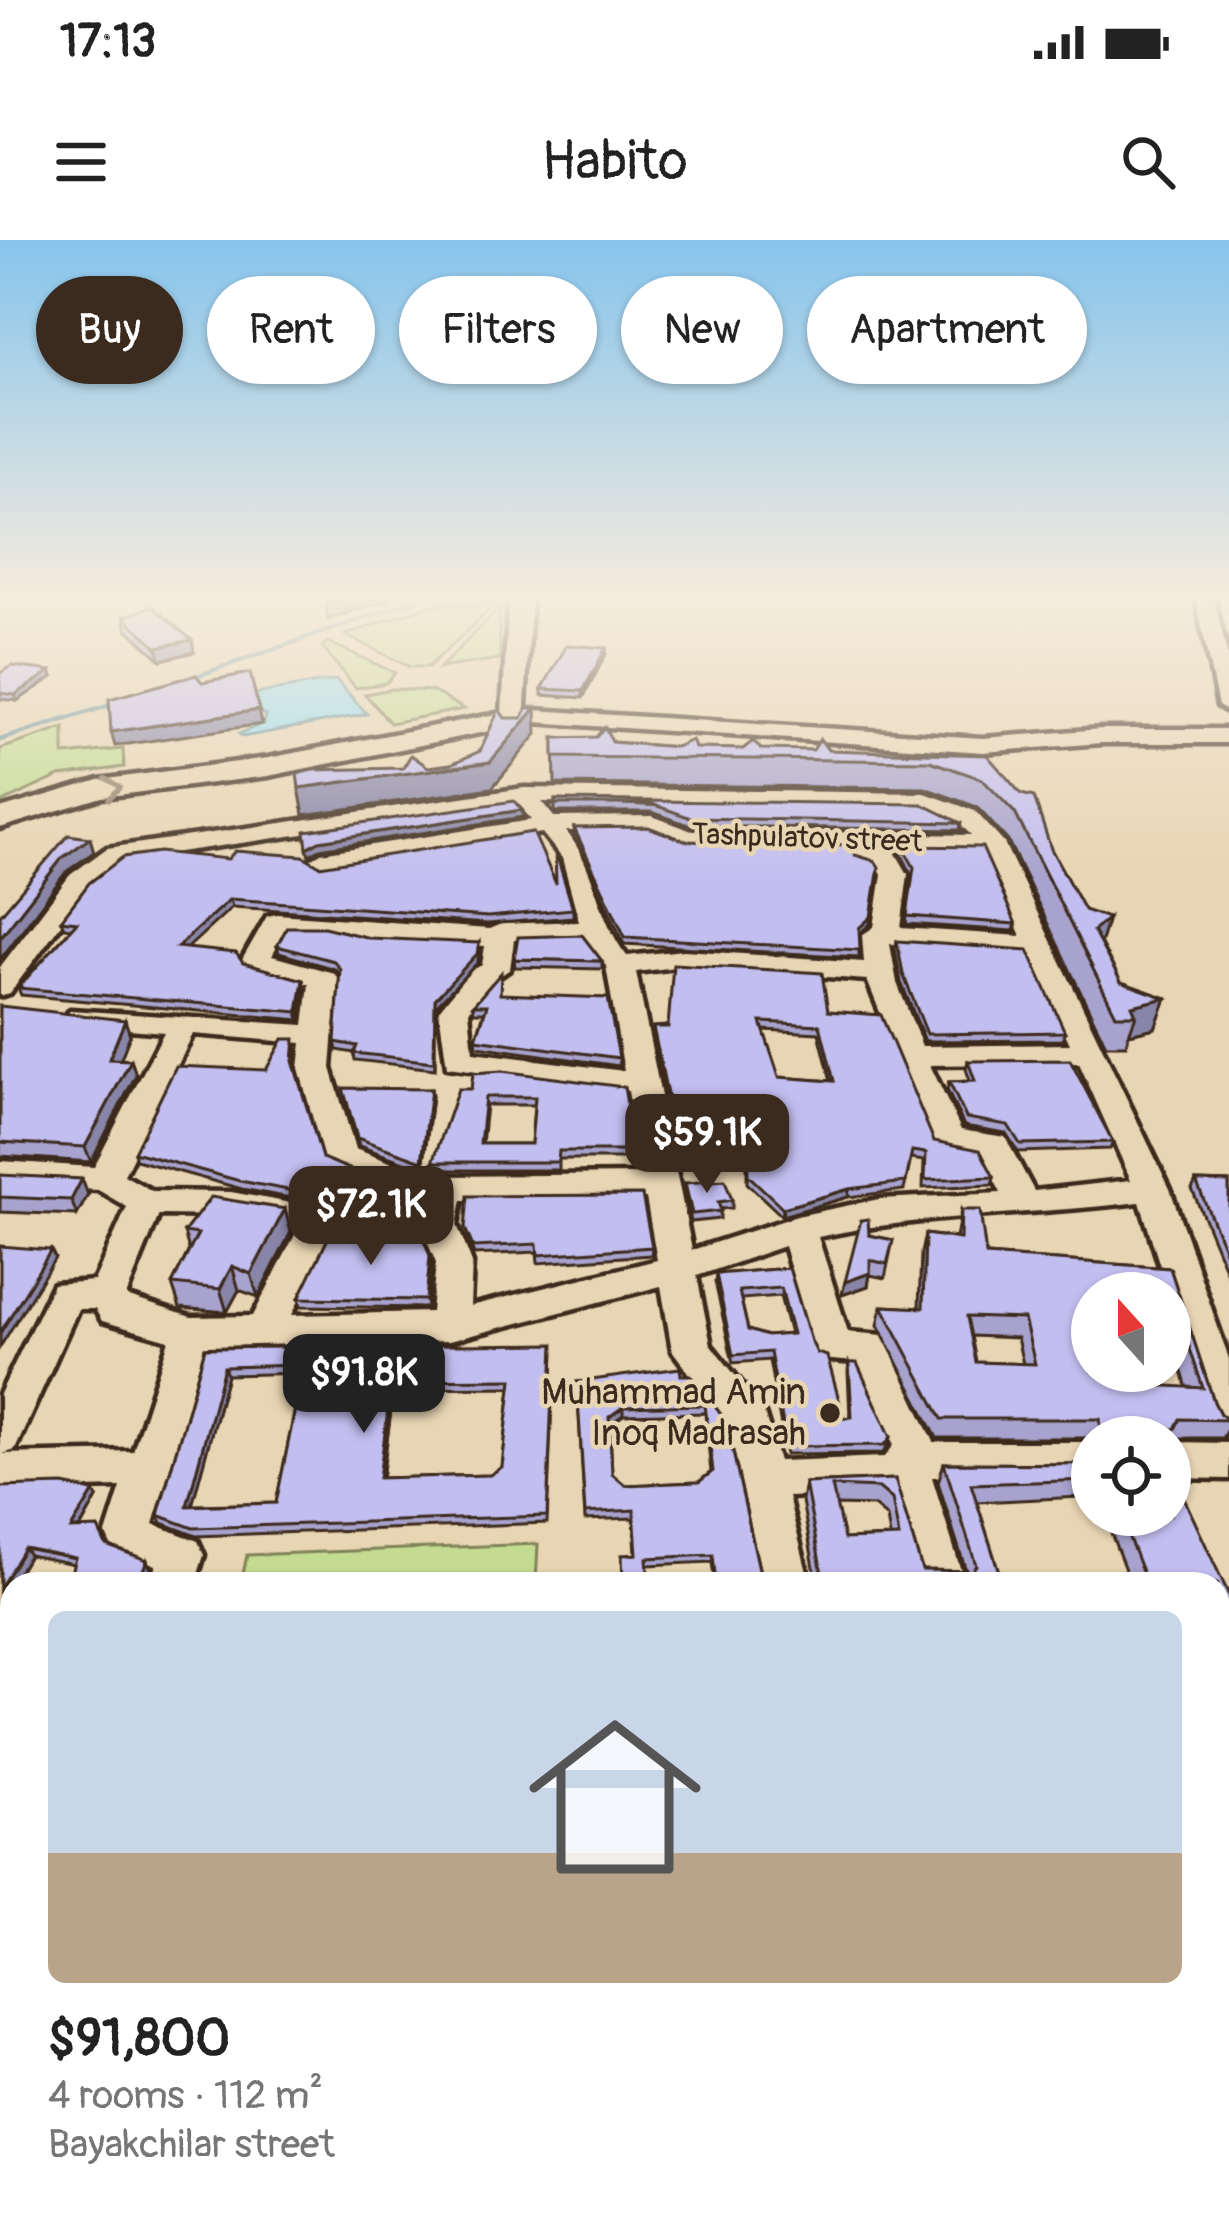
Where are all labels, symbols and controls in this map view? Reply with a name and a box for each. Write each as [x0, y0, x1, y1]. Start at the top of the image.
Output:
text: 17:13 [60, 14, 156, 70]
text: Habito [541, 128, 688, 196]
icon: menu [48, 129, 114, 195]
icon: search [1115, 129, 1181, 195]
chip: Buy [36, 276, 183, 384]
chip: Rent [207, 276, 375, 384]
chip: Filters [399, 276, 597, 384]
chip: New [621, 276, 783, 384]
chip: Apartment [807, 276, 1087, 384]
one-way arrow [103, 776, 122, 802]
street label: Tashpulatov street [691, 815, 924, 861]
pin: $59.1K [609, 1094, 805, 1196]
text: $59.1K [652, 1108, 762, 1157]
pin: $72.1K [273, 1166, 469, 1268]
text: $72.1K [316, 1180, 426, 1229]
north arrow [1071, 1272, 1191, 1392]
map controls [1071, 1272, 1191, 1536]
pin: $91.8K [266, 1334, 462, 1436]
text: $91.8K [310, 1348, 418, 1397]
place label: Muhammad Amin Inoq Madrasah [541, 1370, 806, 1456]
marker: Muhammad Amin Inoq Madrasah [817, 1400, 843, 1426]
button: locate [1071, 1416, 1191, 1536]
icon: home [507, 1689, 723, 1905]
text: $91,800 [48, 2007, 230, 2071]
text: 4 rooms · 112 m² [48, 2071, 323, 2120]
text: Bayakchilar street [48, 2120, 335, 2169]

